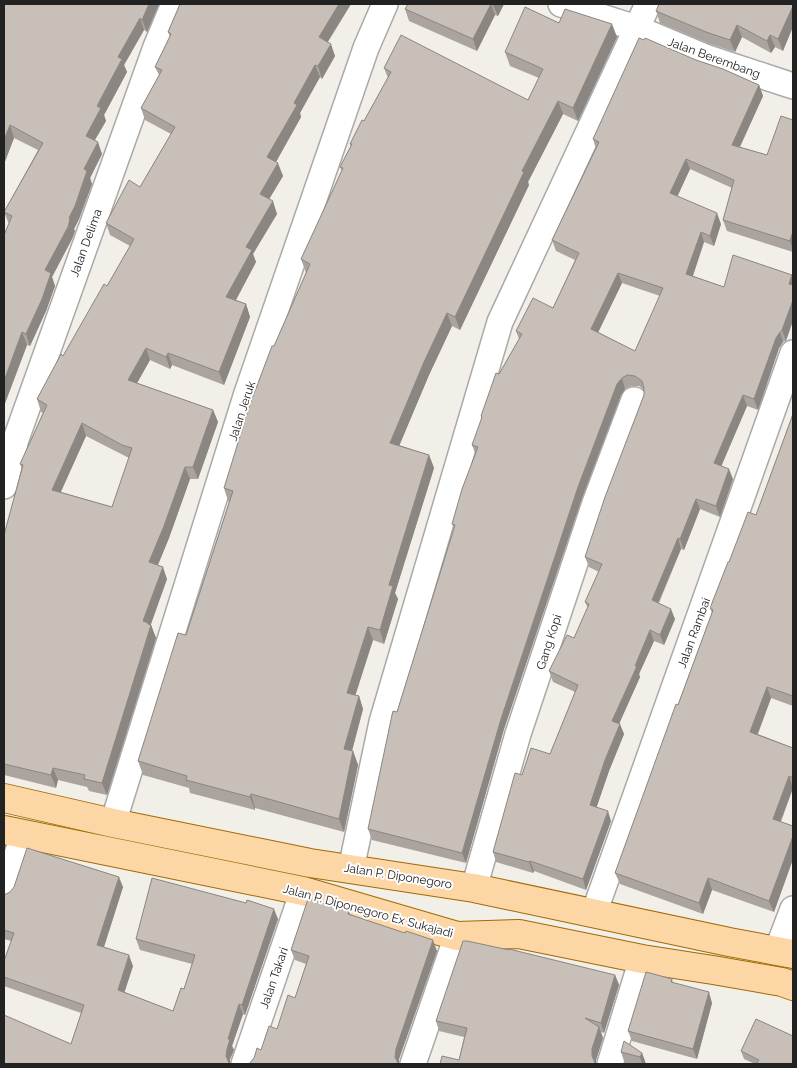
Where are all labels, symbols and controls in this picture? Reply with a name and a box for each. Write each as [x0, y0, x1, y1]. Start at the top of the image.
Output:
street label: Jalan Berembang [666, 35, 762, 81]
street label: Jalan Delima [67, 207, 105, 279]
street label: Jalan Jeruk [226, 379, 258, 443]
street label: Jalan Rambai [675, 596, 713, 670]
street label: Gang Kopi [534, 613, 564, 671]
street label: Jalan P. Diponegoro [343, 861, 453, 891]
street label: Jalan P. Diponegoro Ex Sukajadi [281, 882, 455, 940]
street label: Jalan Takari [257, 945, 291, 1011]

